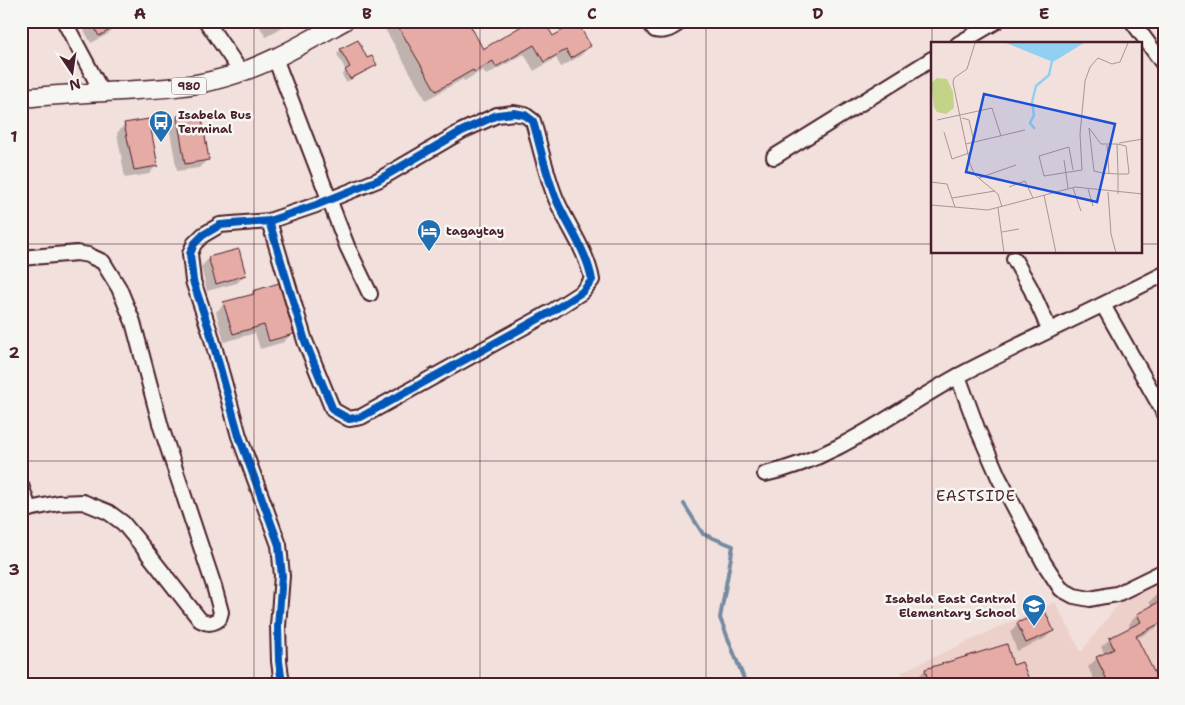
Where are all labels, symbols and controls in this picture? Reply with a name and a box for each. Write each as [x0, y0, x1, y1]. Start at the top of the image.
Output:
text: A [134, 3, 146, 24]
text: B [362, 3, 372, 24]
text: C [587, 3, 597, 24]
text: D [812, 3, 824, 24]
text: E [1039, 3, 1049, 24]
inset map [931, 42, 1142, 254]
north arrow [48, 48, 98, 98]
text: N [67, 75, 82, 95]
road number: 980 [172, 78, 206, 94]
place label: Isabela Bus Terminal [178, 107, 251, 137]
bus stop icon: Isabela Bus Terminal [148, 109, 174, 143]
text: 1 [10, 126, 18, 147]
hotel icon: tagaytay [416, 218, 442, 252]
place label: tagaytay [446, 223, 504, 239]
text: 2 [8, 342, 20, 363]
district label: EASTSIDE [936, 486, 1016, 506]
text: 3 [8, 559, 20, 580]
place label: Isabela East Central Elementary School [885, 591, 1016, 621]
school or university icon: Isabela East Central Elementary School [1021, 593, 1047, 627]

